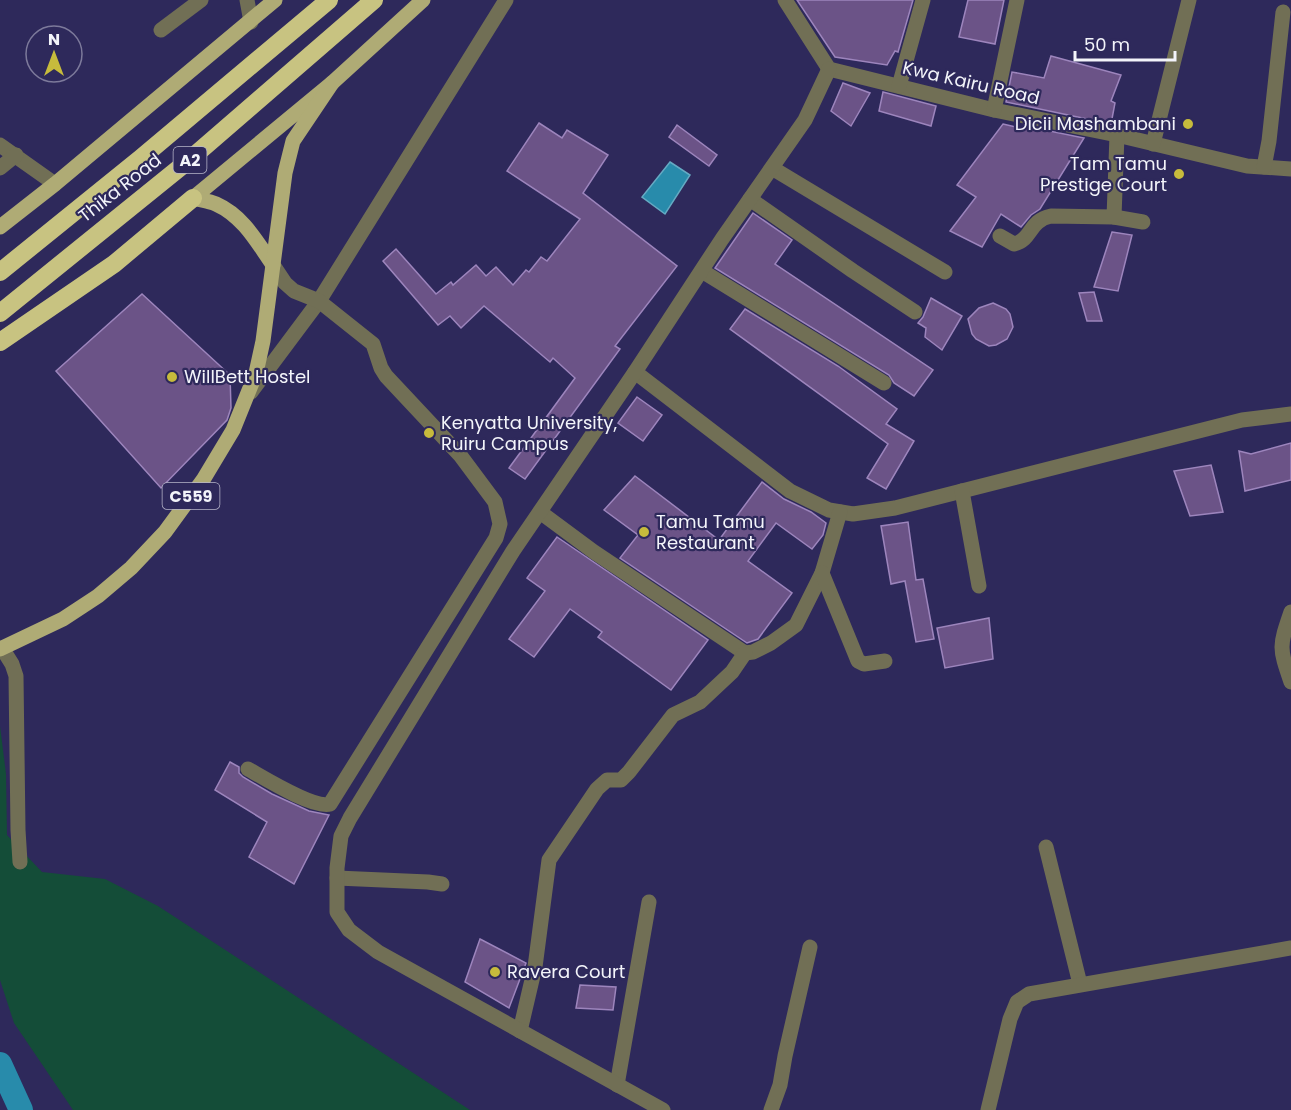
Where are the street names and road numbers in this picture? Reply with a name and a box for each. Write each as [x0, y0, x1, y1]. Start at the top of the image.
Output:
street label: Kwa Kairu Road [900, 55, 1042, 110]
street label: Thika Road [73, 147, 166, 228]
road number: A2 [174, 147, 207, 173]
road number: C559 [162, 483, 219, 509]

